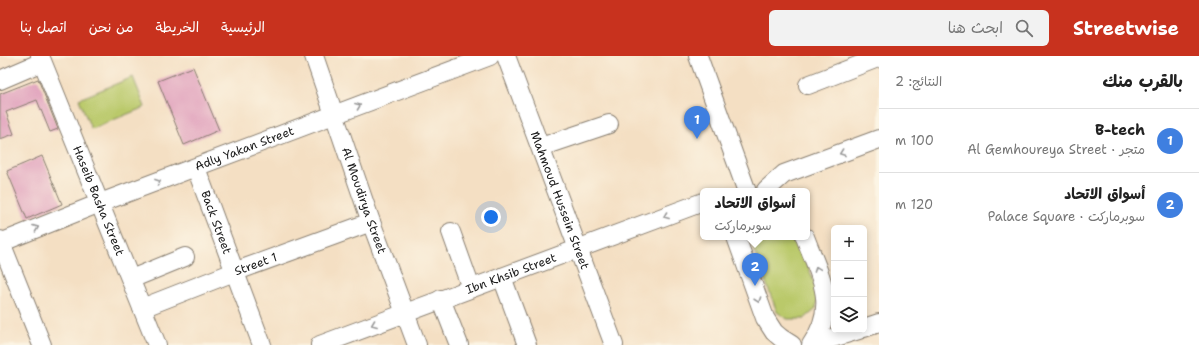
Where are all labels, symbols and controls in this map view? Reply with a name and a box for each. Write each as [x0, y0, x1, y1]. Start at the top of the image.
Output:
search box [769, 10, 1049, 46]
text: Streetwise [1073, 16, 1179, 41]
icon: search [1013, 17, 1035, 39]
text: اتصل بنا [20, 18, 67, 36]
text: من نحن [89, 18, 133, 36]
text: الخريطة [155, 18, 199, 36]
text: الرئيسية [221, 18, 265, 36]
text: ابحث هنا [948, 18, 1003, 38]
text: بالقرب منك [1103, 70, 1183, 92]
text: النتائج: 2 [895, 73, 942, 90]
one-way arrow [354, 103, 361, 111]
pin: 1 [684, 106, 710, 139]
text: B-tech [1095, 120, 1145, 140]
street label: Adly Yakan Street [193, 123, 296, 175]
street label: Mahmoud Hussein Street [527, 129, 593, 271]
text: 100 m [895, 132, 934, 149]
text: 1 [1167, 132, 1173, 149]
text: متجر · Al Gemhoureya Street [967, 141, 1145, 158]
street label: Haseib Basha Street [69, 143, 128, 258]
street label: Al Moudirya Street [338, 145, 390, 256]
one-way arrow [839, 148, 846, 156]
one-way arrow [154, 179, 161, 187]
text: أسواق الاتحاد [1064, 184, 1145, 204]
street label: Back Street [197, 188, 235, 256]
popup [700, 188, 810, 240]
text: أسواق الاتحاد [715, 193, 795, 213]
text: 120 m [895, 196, 933, 213]
text: 2 [1165, 196, 1175, 213]
your location [481, 207, 501, 227]
text: سوبرماركت · Palace Square [988, 208, 1145, 225]
one-way arrow [663, 212, 670, 220]
text: سوبرماركت [715, 217, 772, 234]
one-way arrow [33, 225, 40, 233]
map controls [831, 225, 867, 333]
button: + [831, 225, 867, 261]
street label: Street 1 [232, 249, 279, 279]
street label: Ibn Khsib Street [464, 249, 559, 298]
pin: 2 [742, 253, 768, 286]
button: − [831, 261, 867, 297]
one-way arrow [813, 266, 821, 273]
one-way arrow [754, 297, 762, 304]
button: layers [831, 297, 867, 333]
one-way arrow [370, 320, 377, 328]

